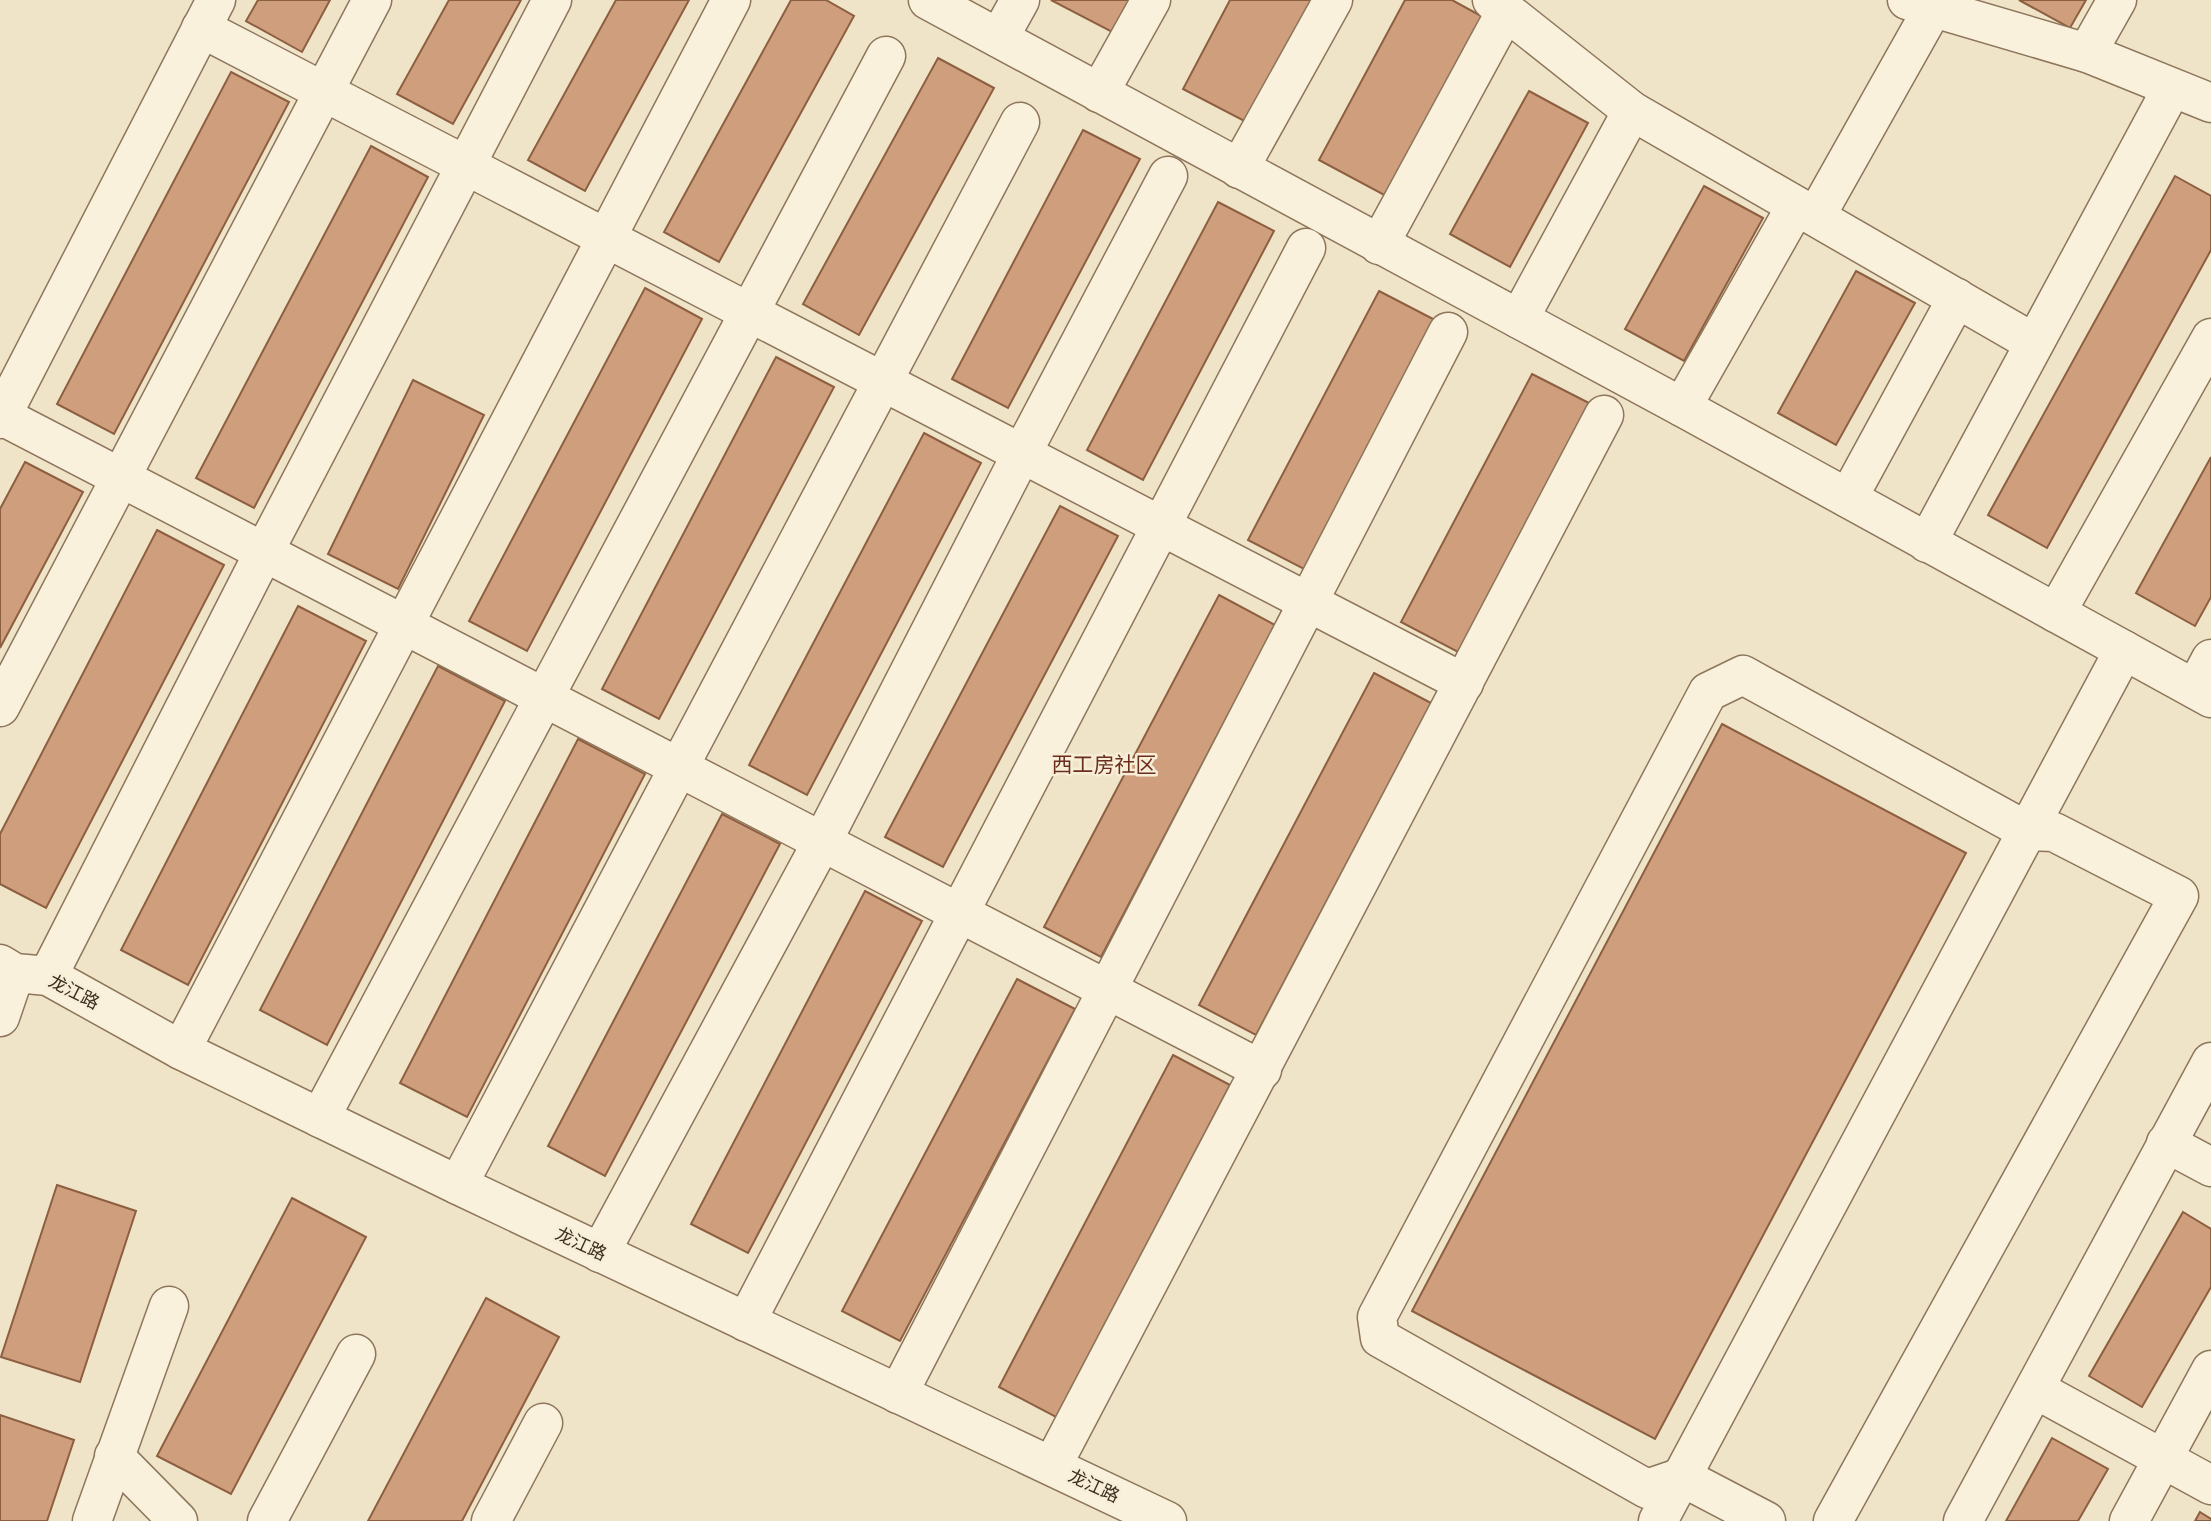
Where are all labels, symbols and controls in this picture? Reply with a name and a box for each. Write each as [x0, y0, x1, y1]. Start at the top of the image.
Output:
district label: 西工房社区 [1052, 753, 1157, 777]
street label: 龙江路 [45, 971, 103, 1013]
street label: 龙江路 [552, 1224, 610, 1264]
street label: 龙江路 [1065, 1466, 1123, 1506]

